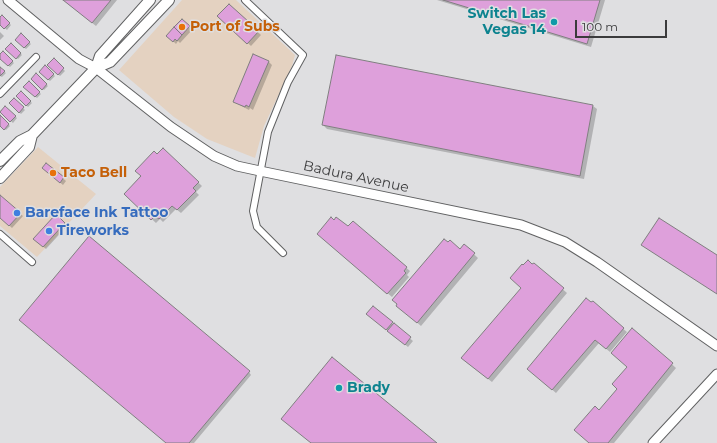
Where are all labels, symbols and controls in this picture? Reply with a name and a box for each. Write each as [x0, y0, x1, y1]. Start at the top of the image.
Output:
place label: Switch Las Vegas 14 [468, 6, 546, 38]
scale bar [577, 12, 669, 38]
marker: Switch Las Vegas 14 [549, 17, 559, 27]
place label: Port of Subs [190, 19, 280, 35]
text: 100 m [582, 19, 618, 34]
marker: Port of Subs [177, 22, 187, 32]
street label: Badura Avenue [302, 158, 410, 196]
place label: Taco Bell [61, 165, 127, 181]
marker: Taco Bell [48, 168, 58, 178]
place label: Bareface Ink Tattoo [25, 205, 168, 221]
marker: Bareface Ink Tattoo [12, 208, 22, 218]
place label: Tireworks [57, 223, 129, 239]
marker: Tireworks [44, 226, 54, 236]
place label: Brady [347, 380, 390, 396]
marker: Brady [334, 383, 344, 393]

